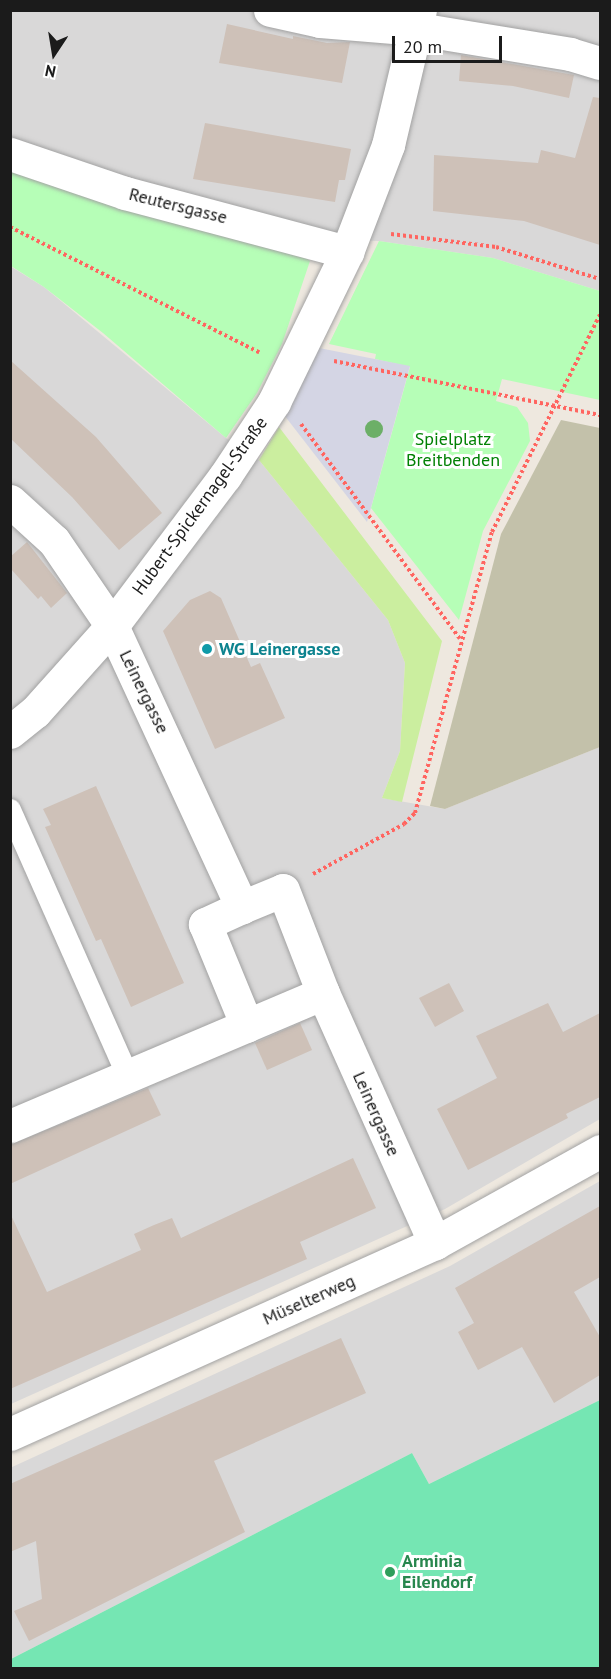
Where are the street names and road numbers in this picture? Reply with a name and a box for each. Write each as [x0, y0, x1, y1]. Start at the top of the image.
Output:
street label: Reutersgasse [127, 183, 229, 229]
street label: Hubert-Spickernagel-Straße [128, 413, 272, 599]
street label: Leinergasse [115, 647, 173, 737]
street label: Leinergasse [348, 1068, 404, 1160]
street label: Müselterweg [260, 1270, 358, 1330]

